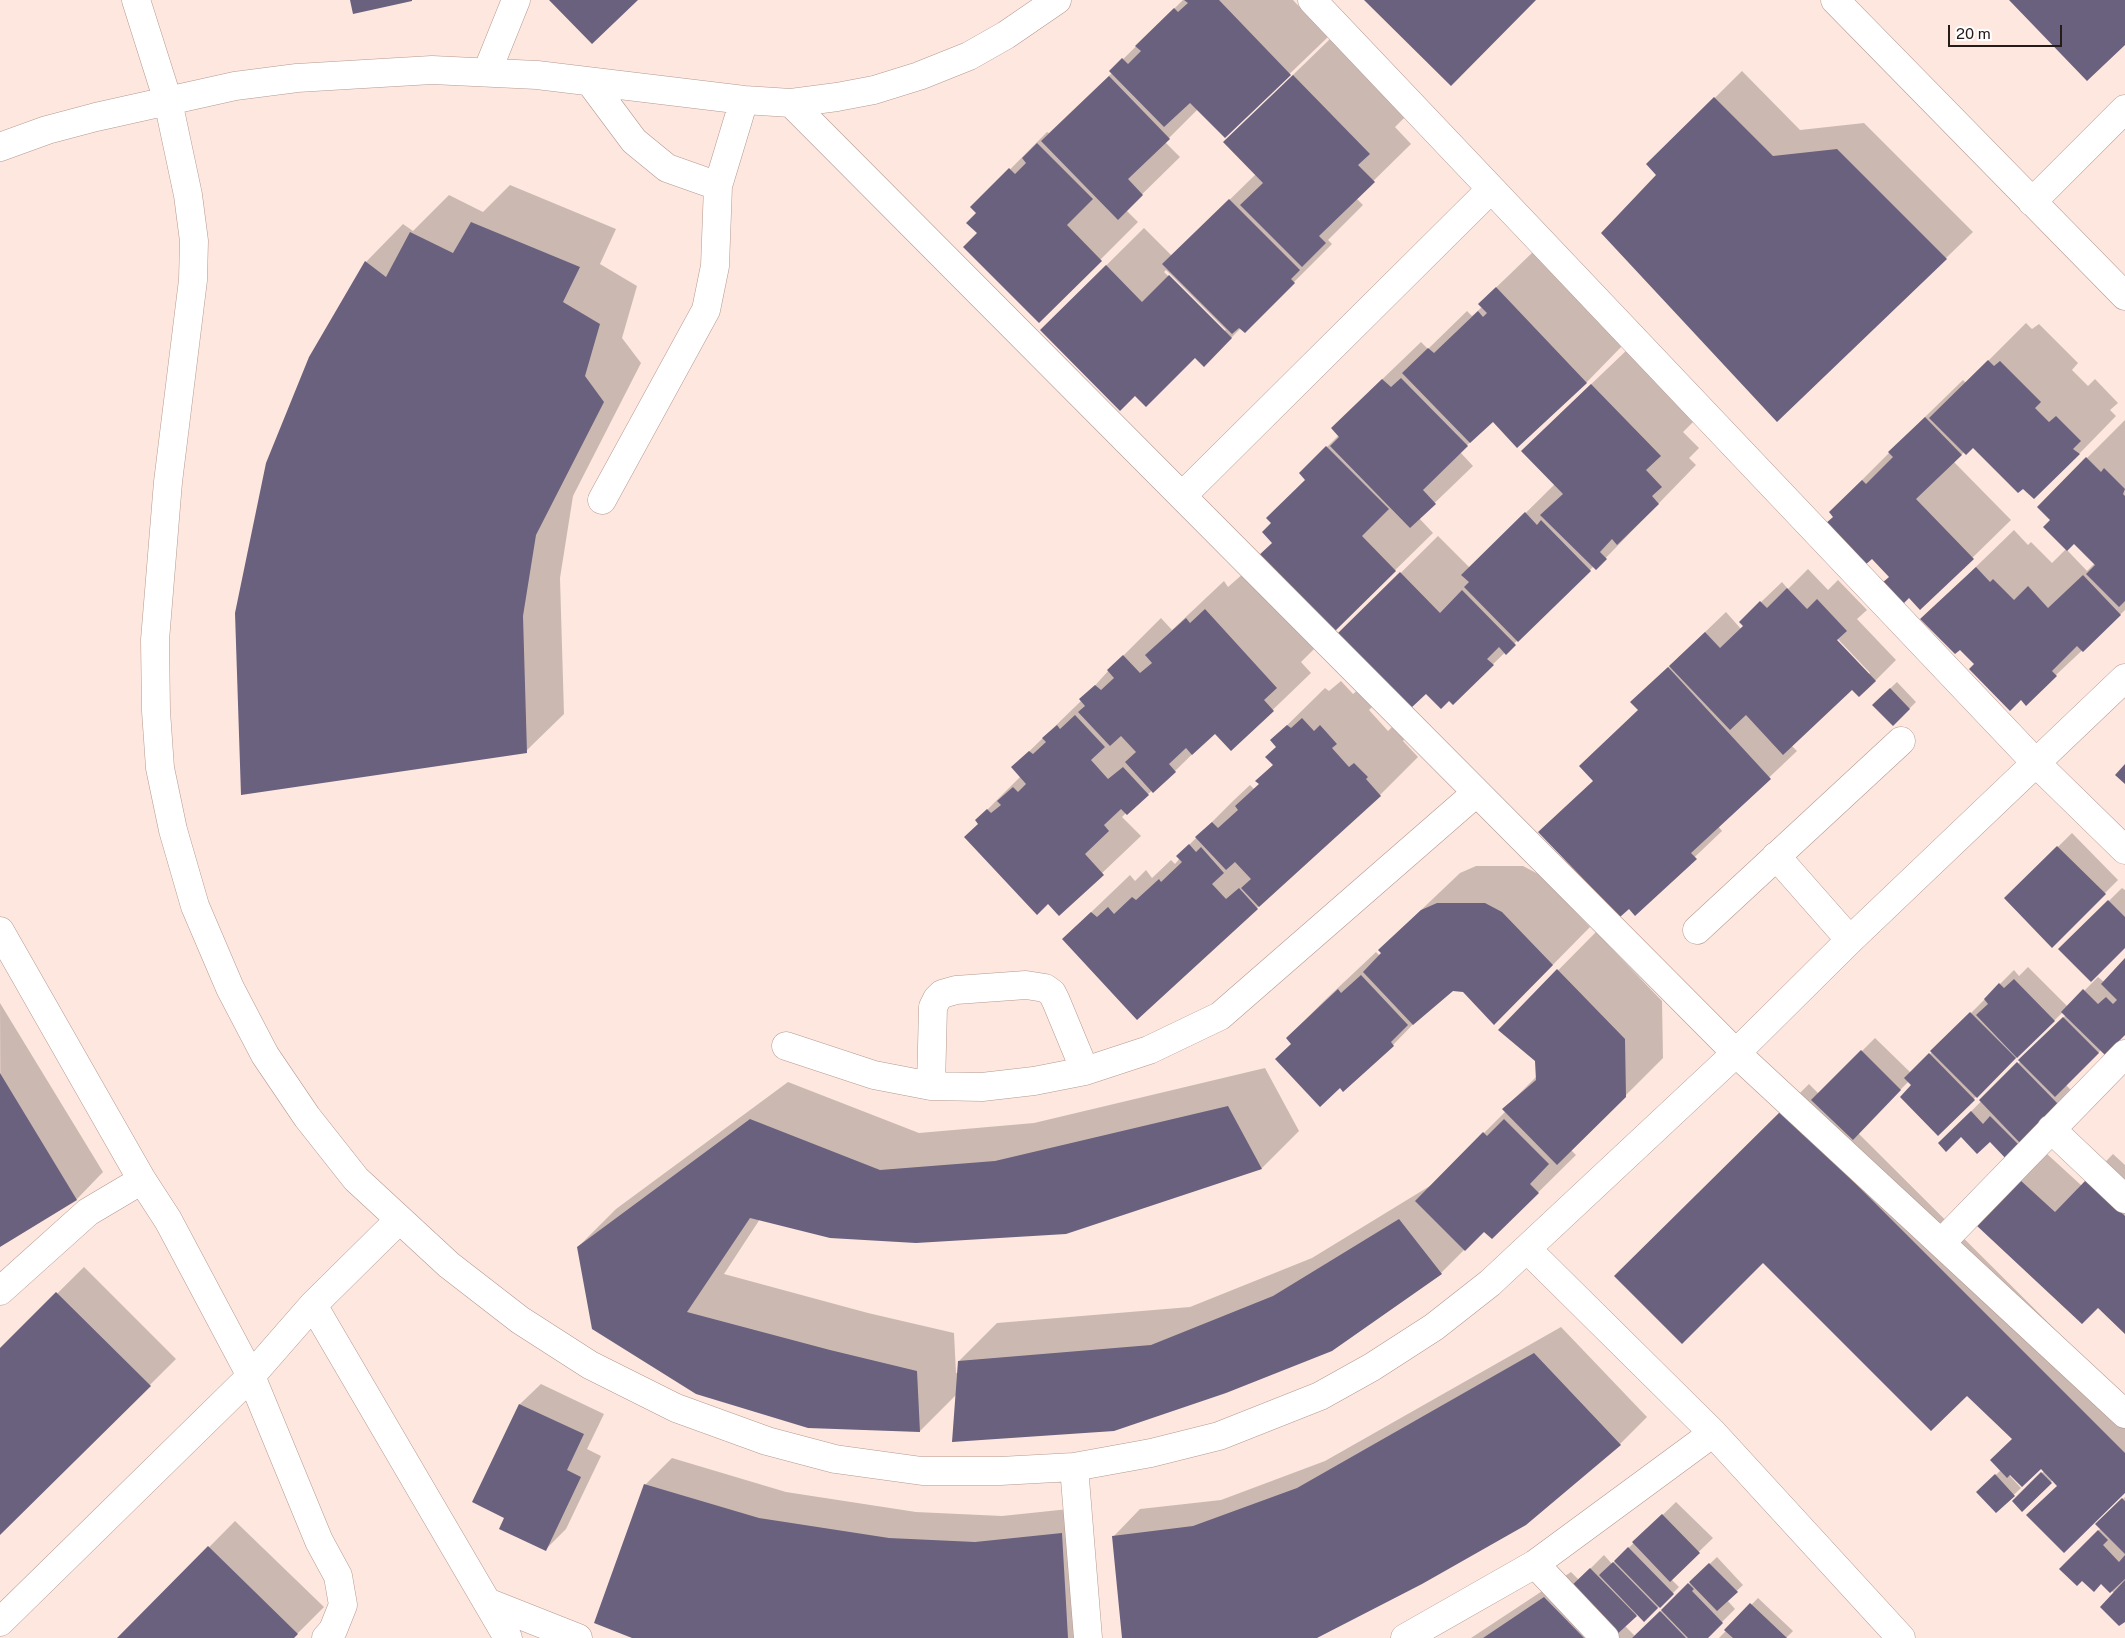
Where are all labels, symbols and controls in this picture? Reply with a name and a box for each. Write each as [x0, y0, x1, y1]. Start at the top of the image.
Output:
scale bar [1950, 15, 2064, 47]
text: 20 m [1956, 25, 1991, 42]

